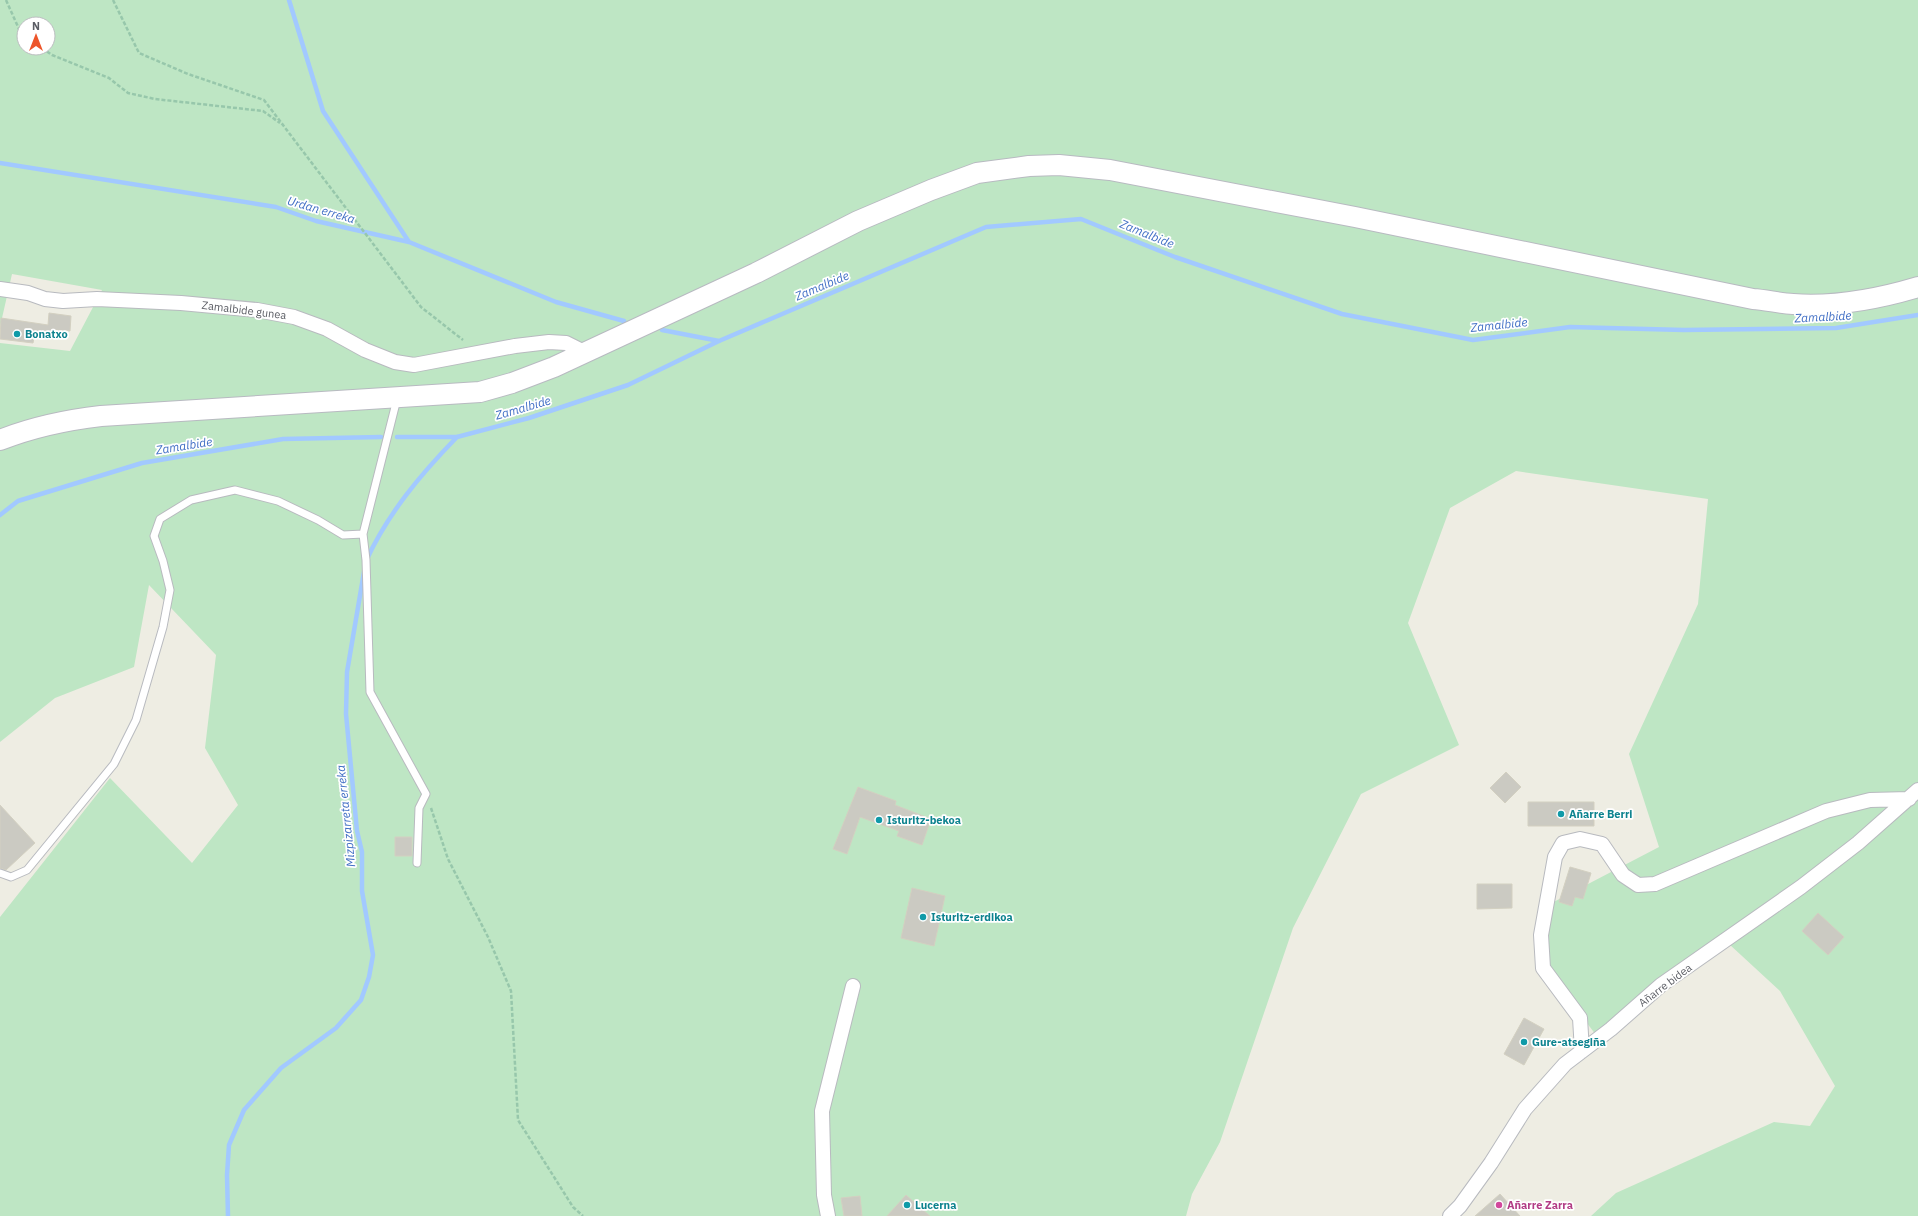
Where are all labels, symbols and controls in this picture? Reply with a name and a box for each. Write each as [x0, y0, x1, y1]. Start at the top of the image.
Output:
north arrow [16, 16, 56, 56]
text: N [32, 19, 40, 33]
water label: Urdan erreka [286, 193, 357, 226]
water label: Zamalbide [1117, 216, 1176, 251]
water label: Zamalbide [792, 267, 851, 304]
street label: Zamalbide gunea [201, 298, 287, 322]
water label: Zamalbide [1793, 308, 1852, 326]
water label: Zamalbide [1469, 314, 1528, 335]
place label: Bonatxo [25, 327, 68, 341]
marker: Bonatxo [12, 329, 22, 339]
water label: Zamalbide [492, 392, 552, 423]
water label: Zamalbide [154, 434, 213, 458]
water label: Mizpizarreta erreka [333, 764, 358, 868]
place label: Añarre Berri [1569, 807, 1633, 821]
marker: Añarre Berri [1556, 809, 1566, 819]
place label: Isturitz-bekoa [887, 813, 961, 827]
marker: Isturitz-bekoa [874, 815, 884, 825]
place label: Isturitz-erdikoa [931, 910, 1013, 924]
marker: Isturitz-erdikoa [918, 912, 928, 922]
street label: Añarre bidea [1636, 960, 1695, 1010]
place label: Gure-atsegiña [1532, 1035, 1606, 1049]
marker: Gure-atsegiña [1519, 1037, 1529, 1047]
place label: Lucerna [915, 1198, 956, 1212]
place label: Añarre Zarra [1507, 1198, 1573, 1212]
marker: Lucerna [902, 1200, 912, 1210]
marker: Añarre Zarra [1494, 1200, 1504, 1210]

